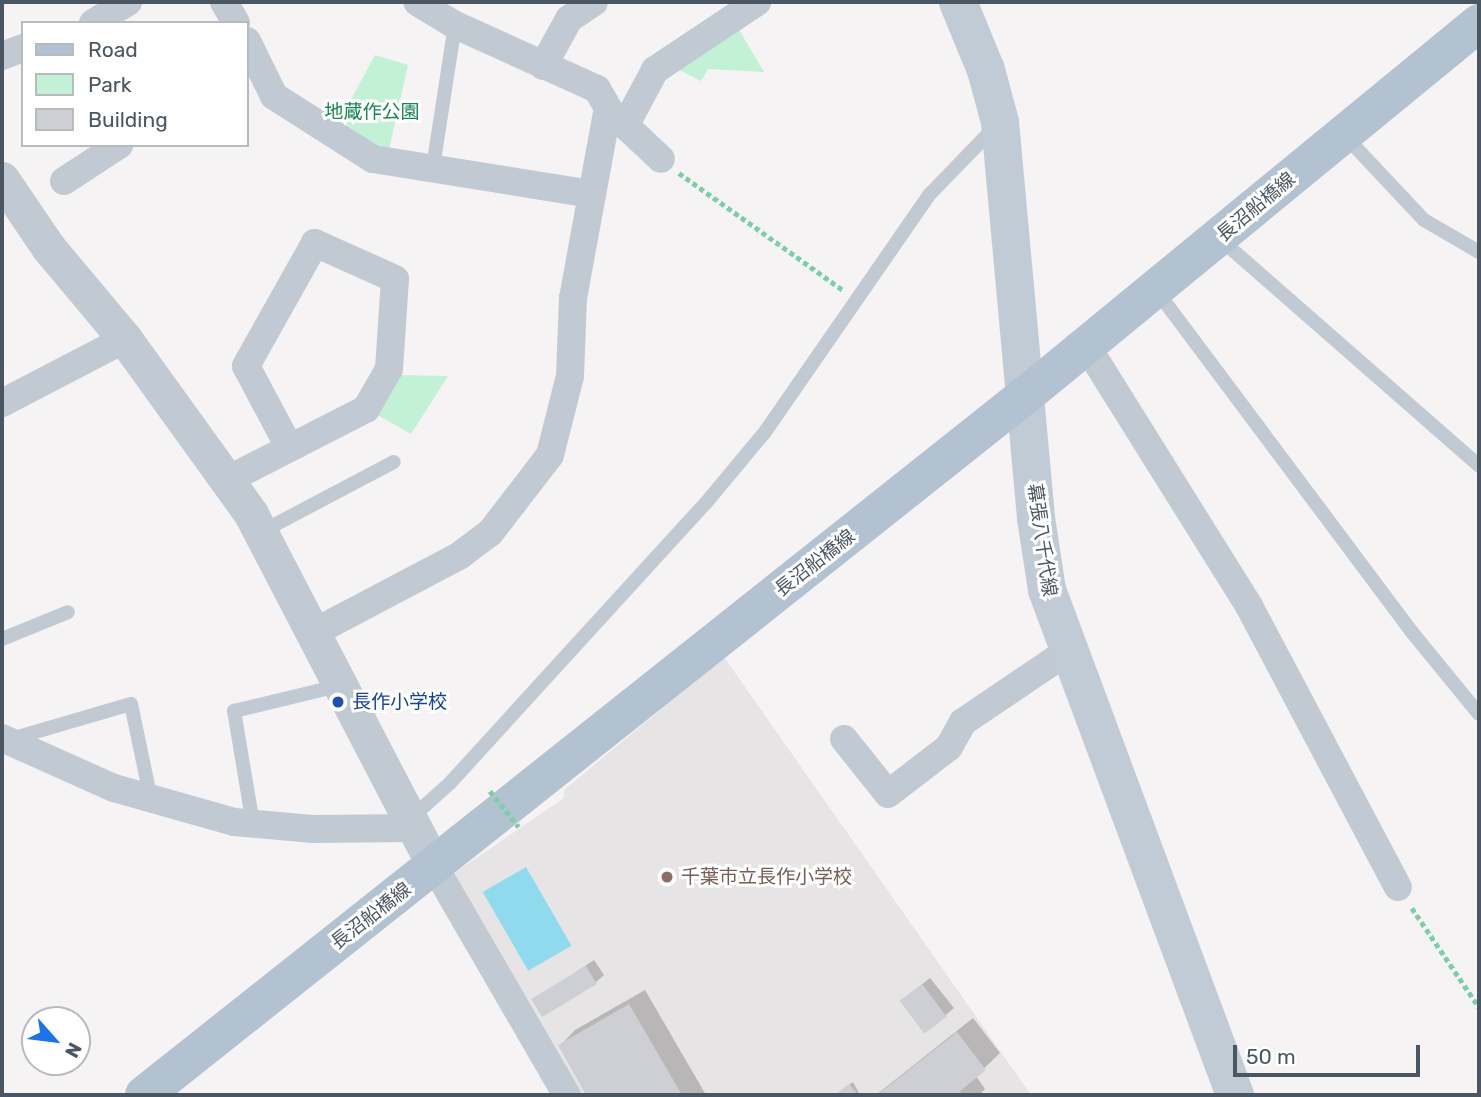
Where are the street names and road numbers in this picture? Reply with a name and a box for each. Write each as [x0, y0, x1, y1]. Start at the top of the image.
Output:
street label: 長沼船橋線 [1212, 168, 1300, 246]
street label: 幕張八千代線 [1023, 482, 1061, 598]
street label: 長沼船橋線 [771, 525, 859, 601]
street label: 長沼船橋線 [327, 878, 415, 954]

